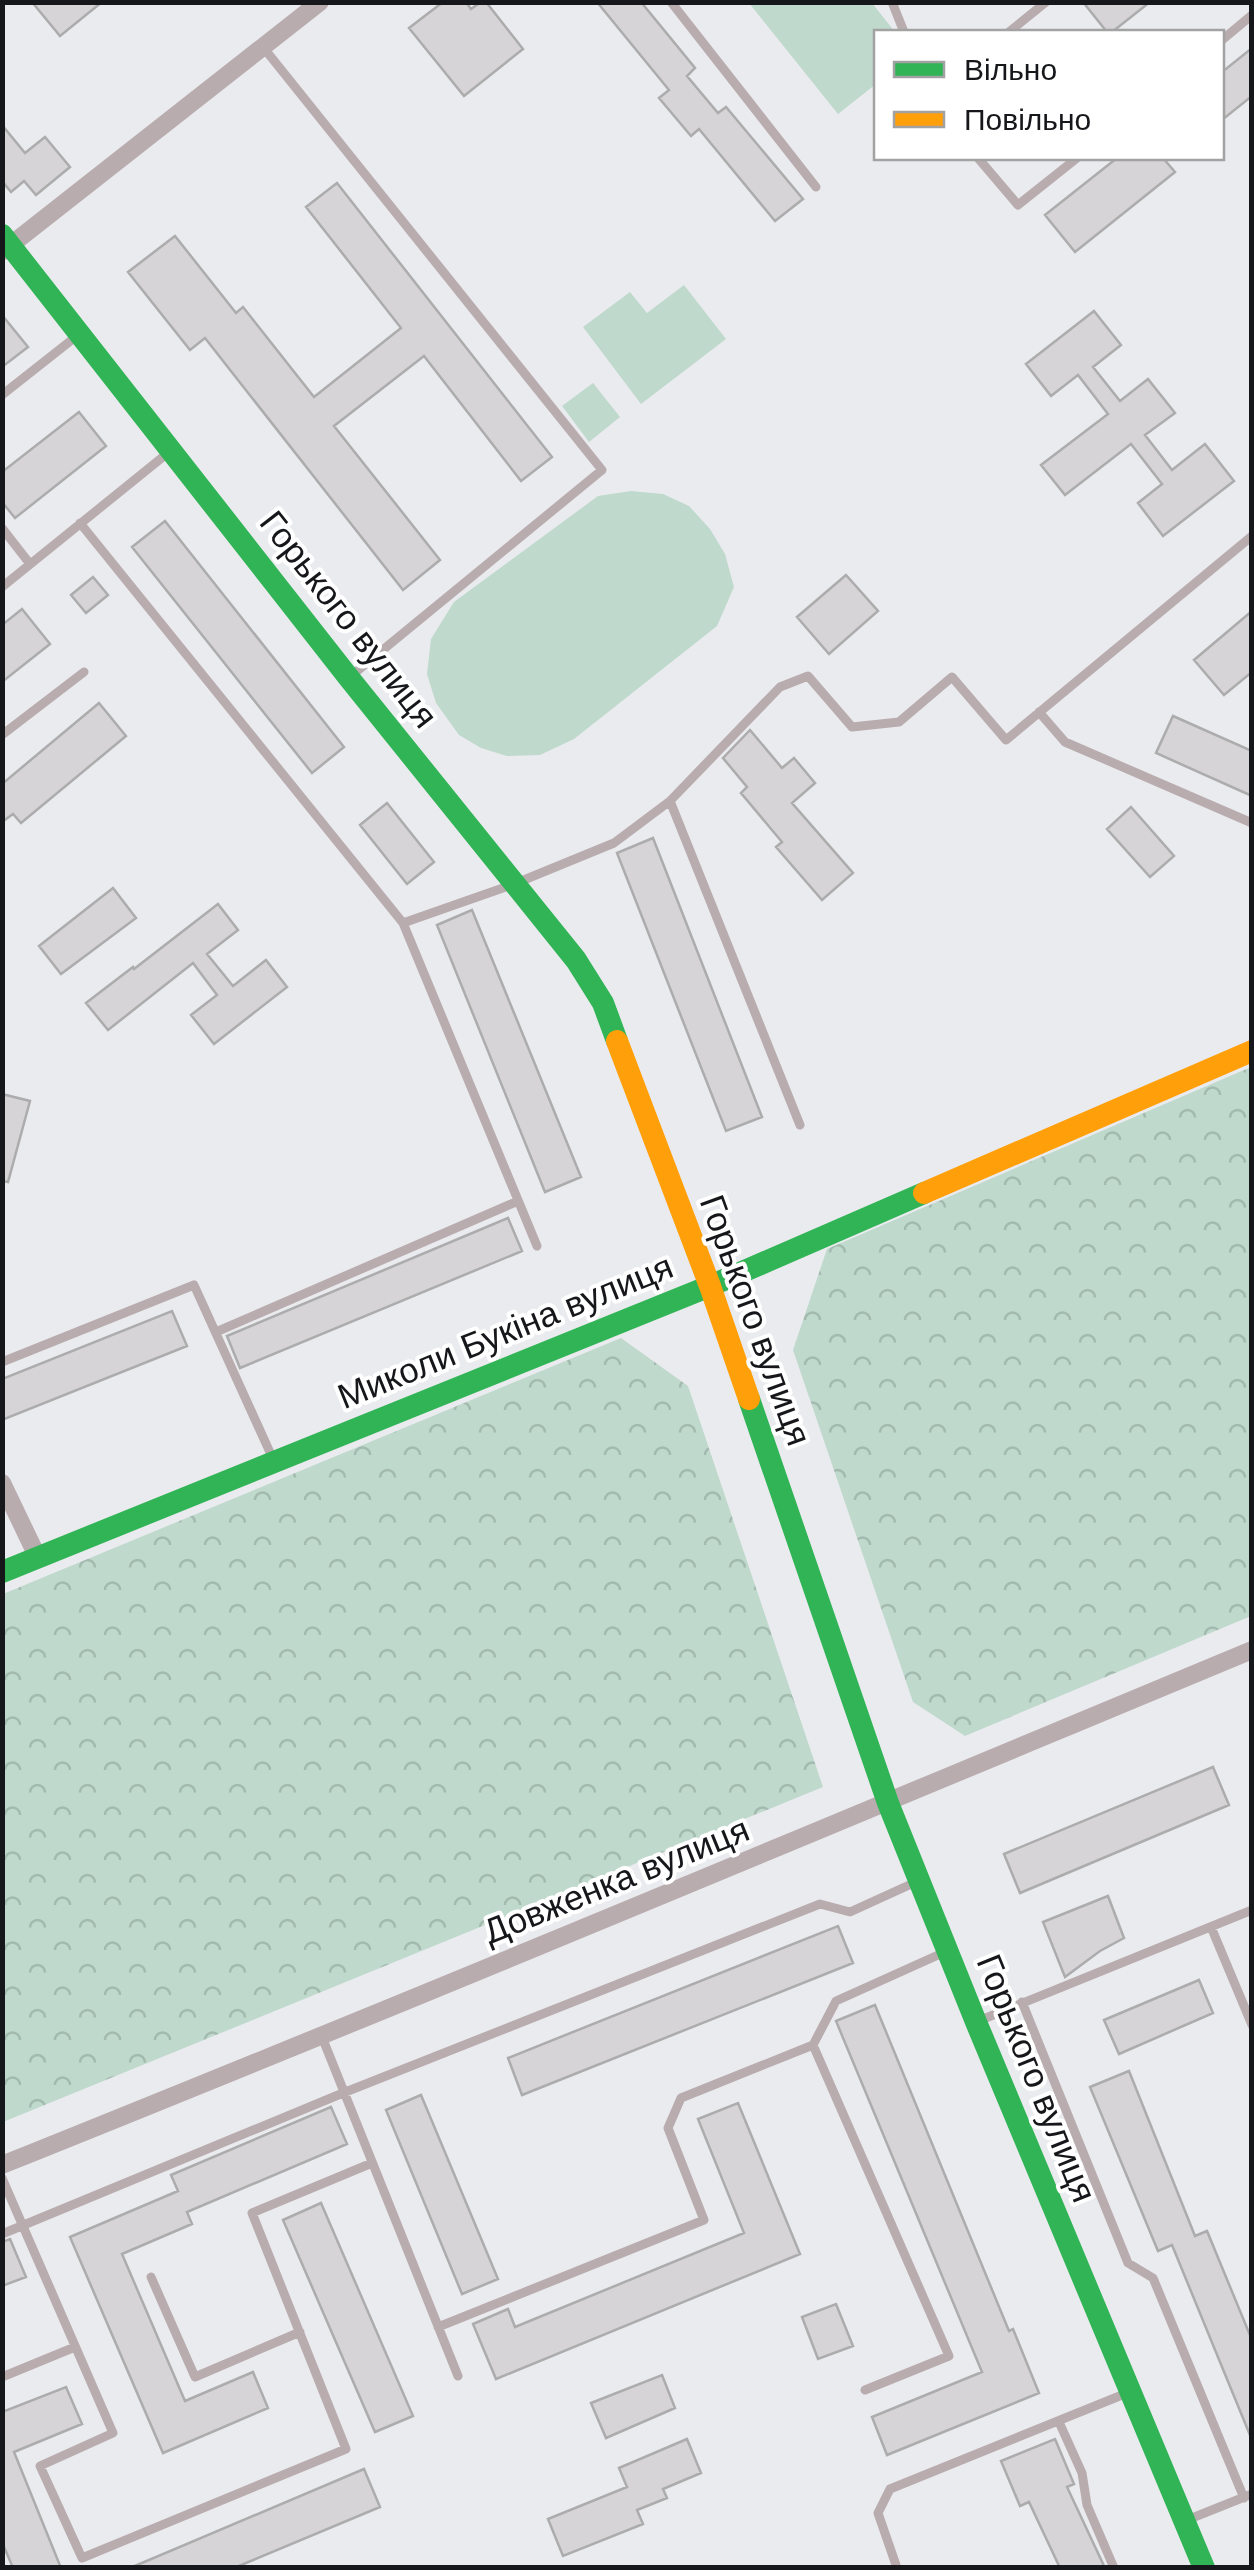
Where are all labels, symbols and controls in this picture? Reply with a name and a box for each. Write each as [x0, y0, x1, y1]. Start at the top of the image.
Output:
legend [874, 30, 1224, 160]
text: Вільно [964, 53, 1057, 86]
text: Повільно [964, 103, 1091, 136]
street label: Горького вулиця [252, 503, 446, 735]
street label: Горького вулиця [693, 1189, 819, 1451]
street label: Миколи Букіна вулиця [332, 1246, 678, 1416]
street label: Довженка вулиця [478, 1809, 754, 1951]
street label: Горького вулиця [970, 1948, 1104, 2208]

